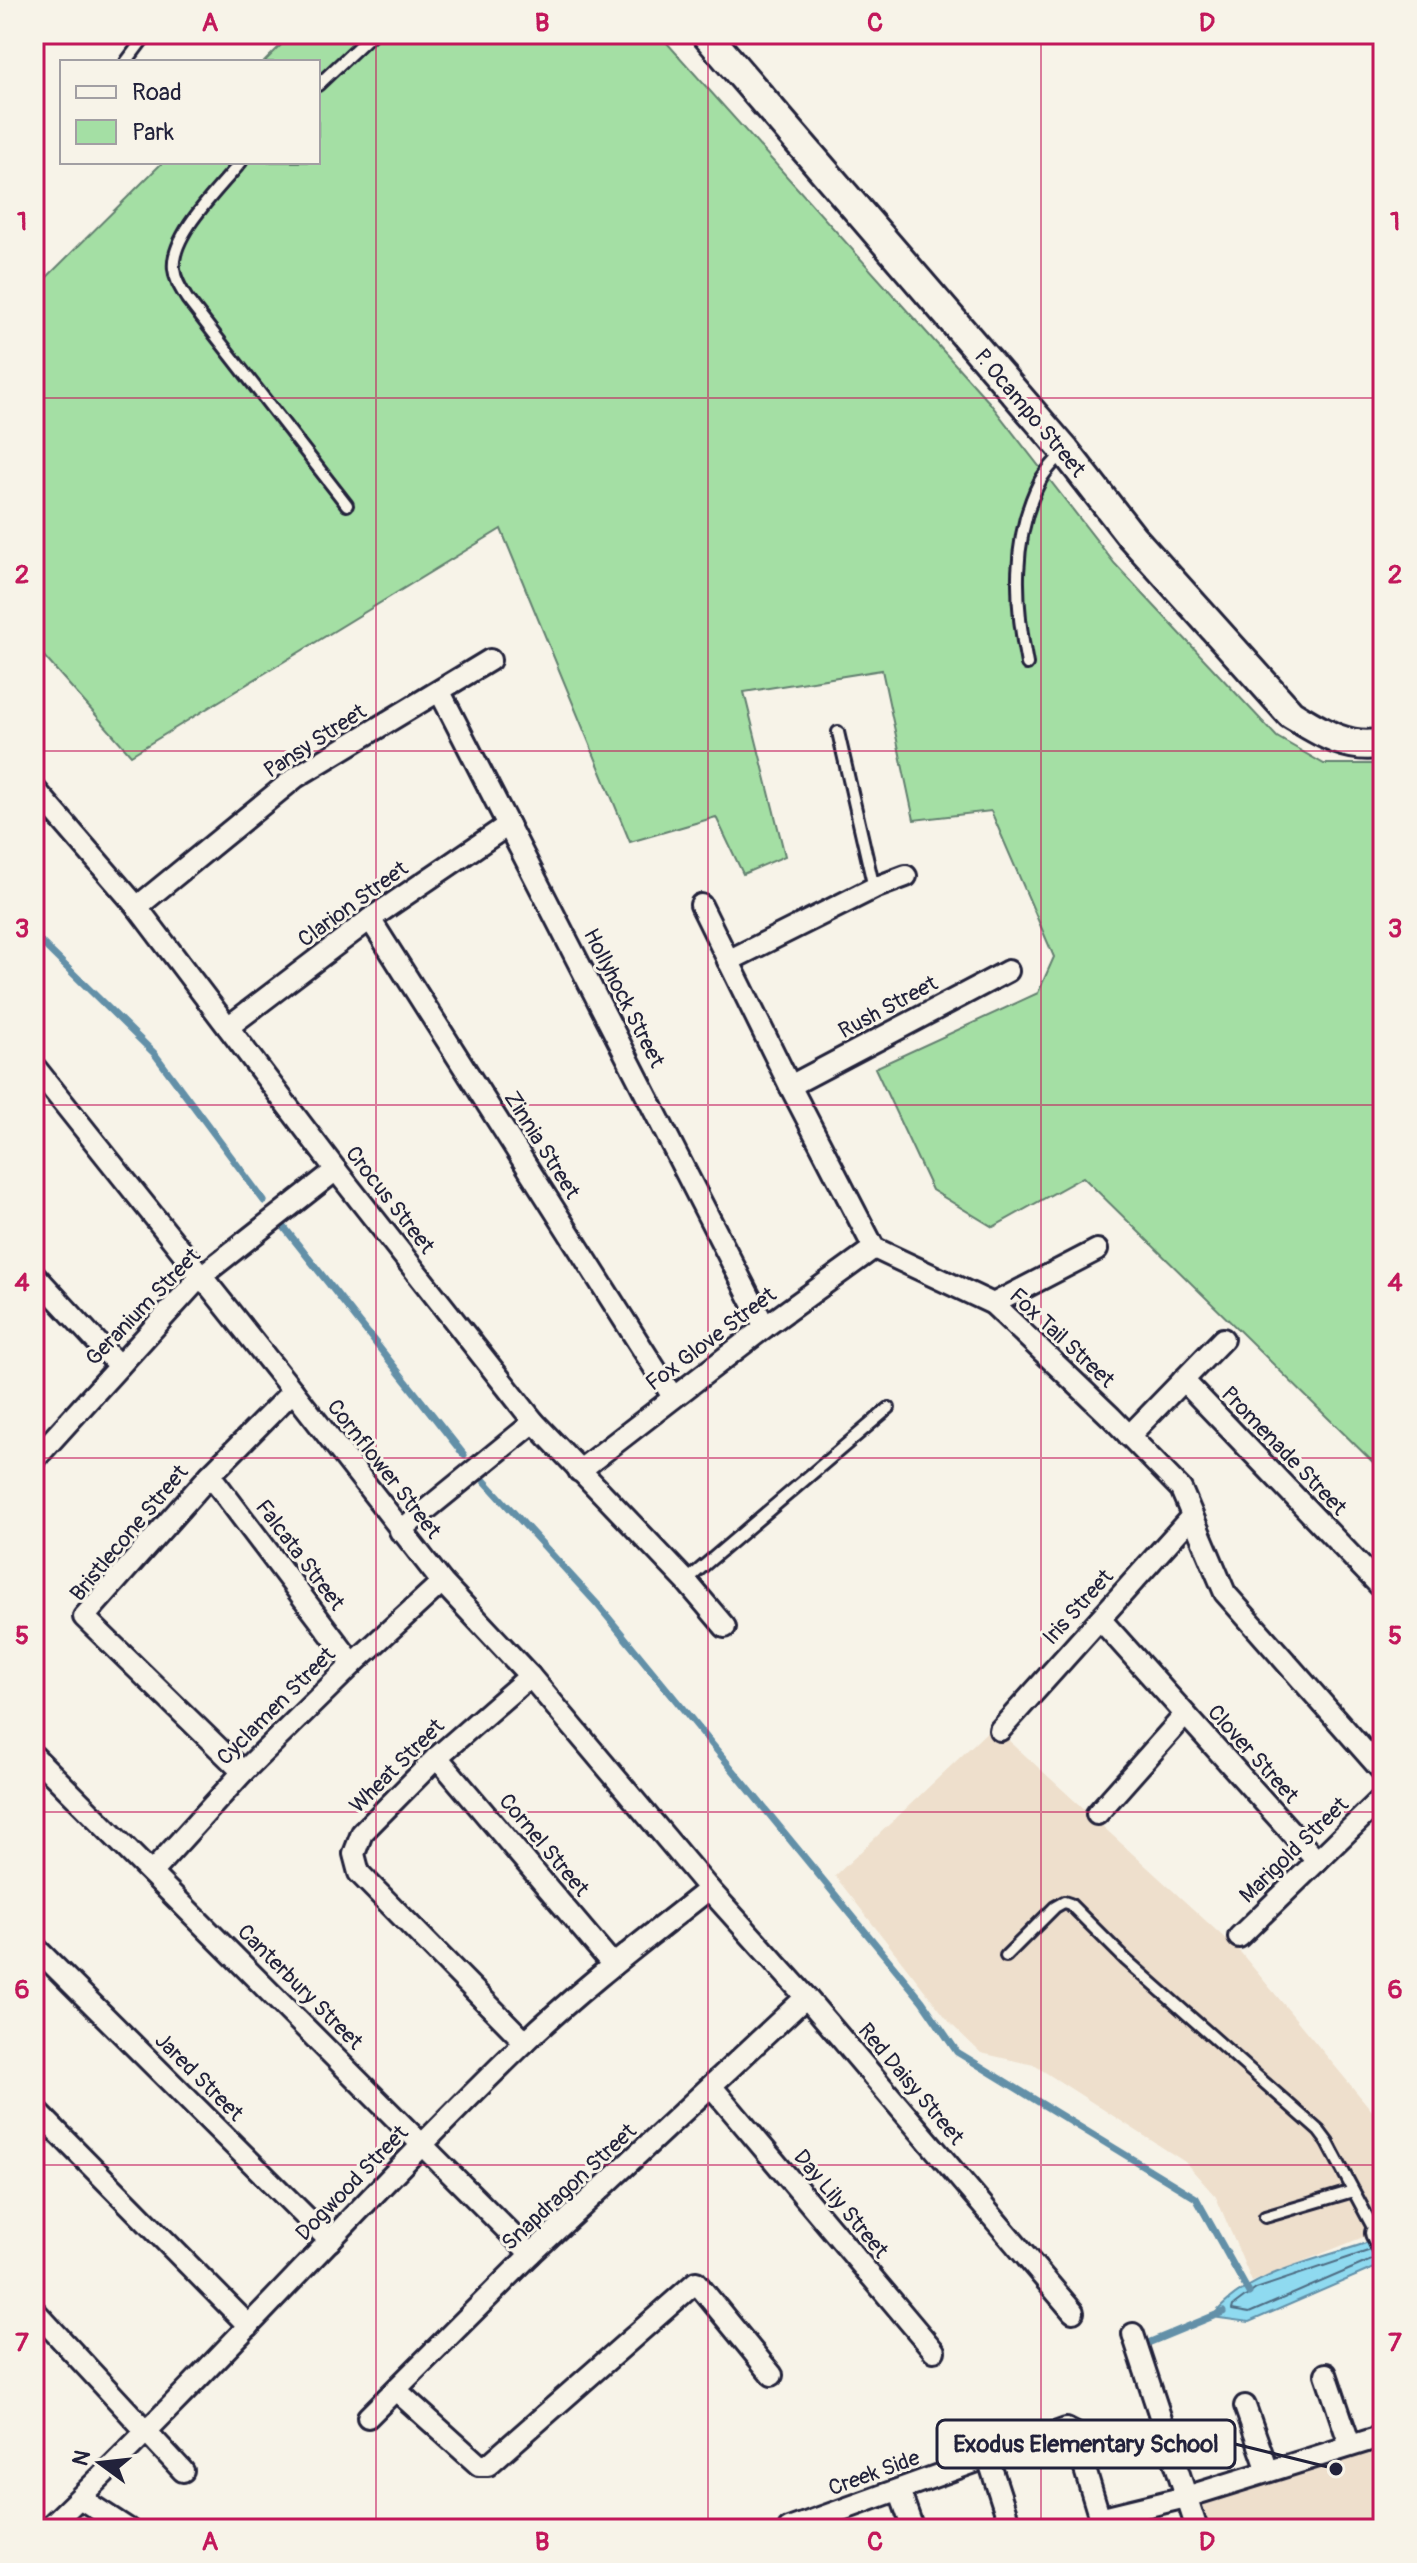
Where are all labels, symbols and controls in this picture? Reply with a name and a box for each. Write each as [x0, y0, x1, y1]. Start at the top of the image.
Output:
text: A [202, 7, 219, 39]
text: B [535, 7, 549, 39]
text: C [867, 7, 883, 39]
text: D [1199, 7, 1215, 39]
legend [60, 60, 320, 164]
text: Road [132, 78, 182, 107]
text: Park [132, 118, 174, 147]
text: 1 [17, 206, 27, 238]
text: 1 [1390, 206, 1400, 238]
street label: P. Ocampo Street [968, 343, 1092, 483]
text: 2 [15, 559, 29, 591]
text: 2 [1388, 559, 1402, 591]
street label: Pansy Street [259, 697, 372, 784]
street label: Clarion Street [292, 855, 414, 953]
text: 3 [15, 913, 29, 945]
text: 3 [1388, 913, 1402, 945]
street label: Hollyhock Street [577, 924, 671, 1072]
street label: Rush Street [834, 969, 943, 1045]
street label: Zinnia Street [498, 1086, 586, 1204]
street label: Crocus Street [339, 1140, 441, 1260]
street label: Geranium Street [80, 1242, 207, 1372]
text: 4 [14, 1267, 30, 1299]
text: 4 [1387, 1267, 1403, 1299]
street label: Fox Glove Street [640, 1281, 782, 1397]
street label: Fox Tail Street [1003, 1282, 1121, 1394]
street label: Promenade Street [1215, 1380, 1353, 1522]
street label: Cornflower Street [321, 1394, 447, 1544]
street label: Bristlecone Street [64, 1459, 194, 1607]
street label: Falcata Street [249, 1494, 351, 1616]
street label: Iris Street [1037, 1563, 1119, 1651]
text: 5 [15, 1620, 29, 1652]
text: 5 [1388, 1620, 1402, 1652]
street label: Cyclamen Street [211, 1641, 341, 1771]
street label: Clover Street [1201, 1699, 1305, 1809]
street label: Wheat Street [344, 1713, 450, 1819]
street label: Cornel Street [493, 1788, 595, 1902]
street label: Marigold Street [1233, 1791, 1355, 1909]
street label: Canterbury Street [231, 1918, 369, 2056]
text: 6 [14, 1974, 30, 2006]
text: 6 [1387, 1974, 1403, 2006]
street label: Red Daisy Street [852, 2017, 970, 2151]
street label: Jared Street [149, 2027, 249, 2127]
street label: Snapdragon Street [496, 2117, 642, 2257]
street label: Dogwood Street [290, 2119, 414, 2247]
street label: Day Lily Street [787, 2144, 895, 2264]
text: 7 [15, 2327, 29, 2359]
text: 7 [1388, 2327, 1402, 2359]
callout: Exodus Elementary School [937, 2420, 1235, 2468]
north arrow [60, 2423, 140, 2503]
text: Exodus Elementary School [953, 2430, 1219, 2459]
street label: Creek Side [824, 2444, 924, 2502]
text: N [66, 2447, 97, 2469]
text: A [202, 2526, 219, 2558]
text: B [535, 2526, 549, 2558]
text: C [867, 2526, 883, 2558]
text: D [1199, 2526, 1215, 2558]

